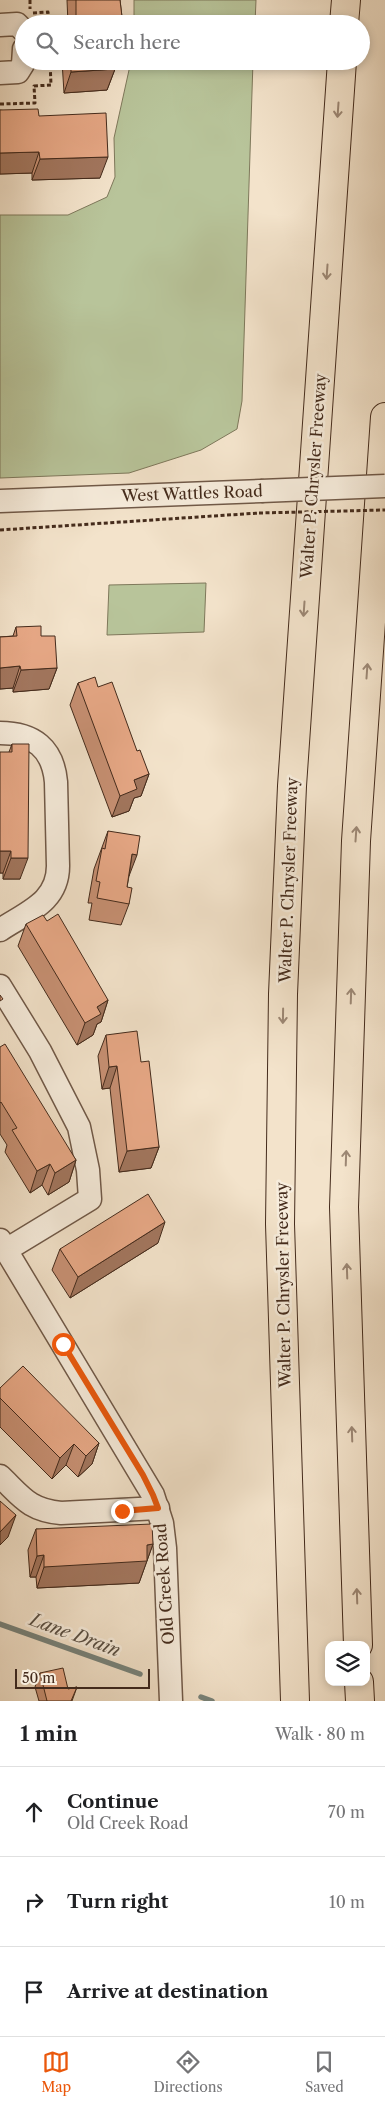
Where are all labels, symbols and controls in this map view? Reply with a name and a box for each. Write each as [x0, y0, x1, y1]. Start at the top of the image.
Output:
search box [15, 15, 370, 70]
icon: search [33, 29, 61, 57]
text: Search here [73, 31, 181, 54]
one-way arrow [334, 102, 343, 118]
one-way arrow [323, 264, 332, 280]
street label: Walter P. Chrysler Freeway [296, 372, 330, 580]
street label: West Wattles Road [120, 481, 263, 506]
one-way arrow [300, 600, 309, 616]
one-way arrow [363, 664, 372, 680]
street label: Walter P. Chrysler Freeway [274, 776, 302, 984]
one-way arrow [352, 826, 361, 842]
one-way arrow [346, 988, 356, 1004]
one-way arrow [278, 1007, 288, 1023]
one-way arrow [341, 1151, 351, 1167]
street label: Walter P. Chrysler Freeway [271, 1181, 295, 1389]
one-way arrow [342, 1263, 351, 1279]
route start [52, 1333, 75, 1356]
one-way arrow [347, 1426, 356, 1442]
route end [111, 1500, 134, 1523]
street label: Old Creek Road [150, 1522, 178, 1645]
one-way arrow [352, 1588, 361, 1604]
water label: Lane Drain [25, 1608, 123, 1662]
map controls [325, 1641, 370, 1686]
button: layers [325, 1641, 370, 1686]
scale bar [15, 1666, 150, 1689]
text: 50 m [22, 1669, 55, 1687]
text: 1 min [20, 1721, 78, 1746]
text: Walk · 80 m [275, 1724, 365, 1744]
text: Continue [67, 1790, 159, 1813]
icon: ahead [20, 1798, 48, 1826]
text: 70 m [328, 1802, 365, 1822]
text: Old Creek Road [67, 1813, 188, 1833]
icon: right [20, 1888, 48, 1916]
text: Turn right [67, 1890, 168, 1913]
text: 10 m [329, 1892, 365, 1912]
icon: arrive [20, 1978, 48, 2006]
text: Arrive at destination [67, 1980, 268, 2003]
tab: Map [41, 2048, 71, 2096]
tab: Directions [153, 2048, 223, 2096]
tab: Saved [305, 2048, 344, 2096]

